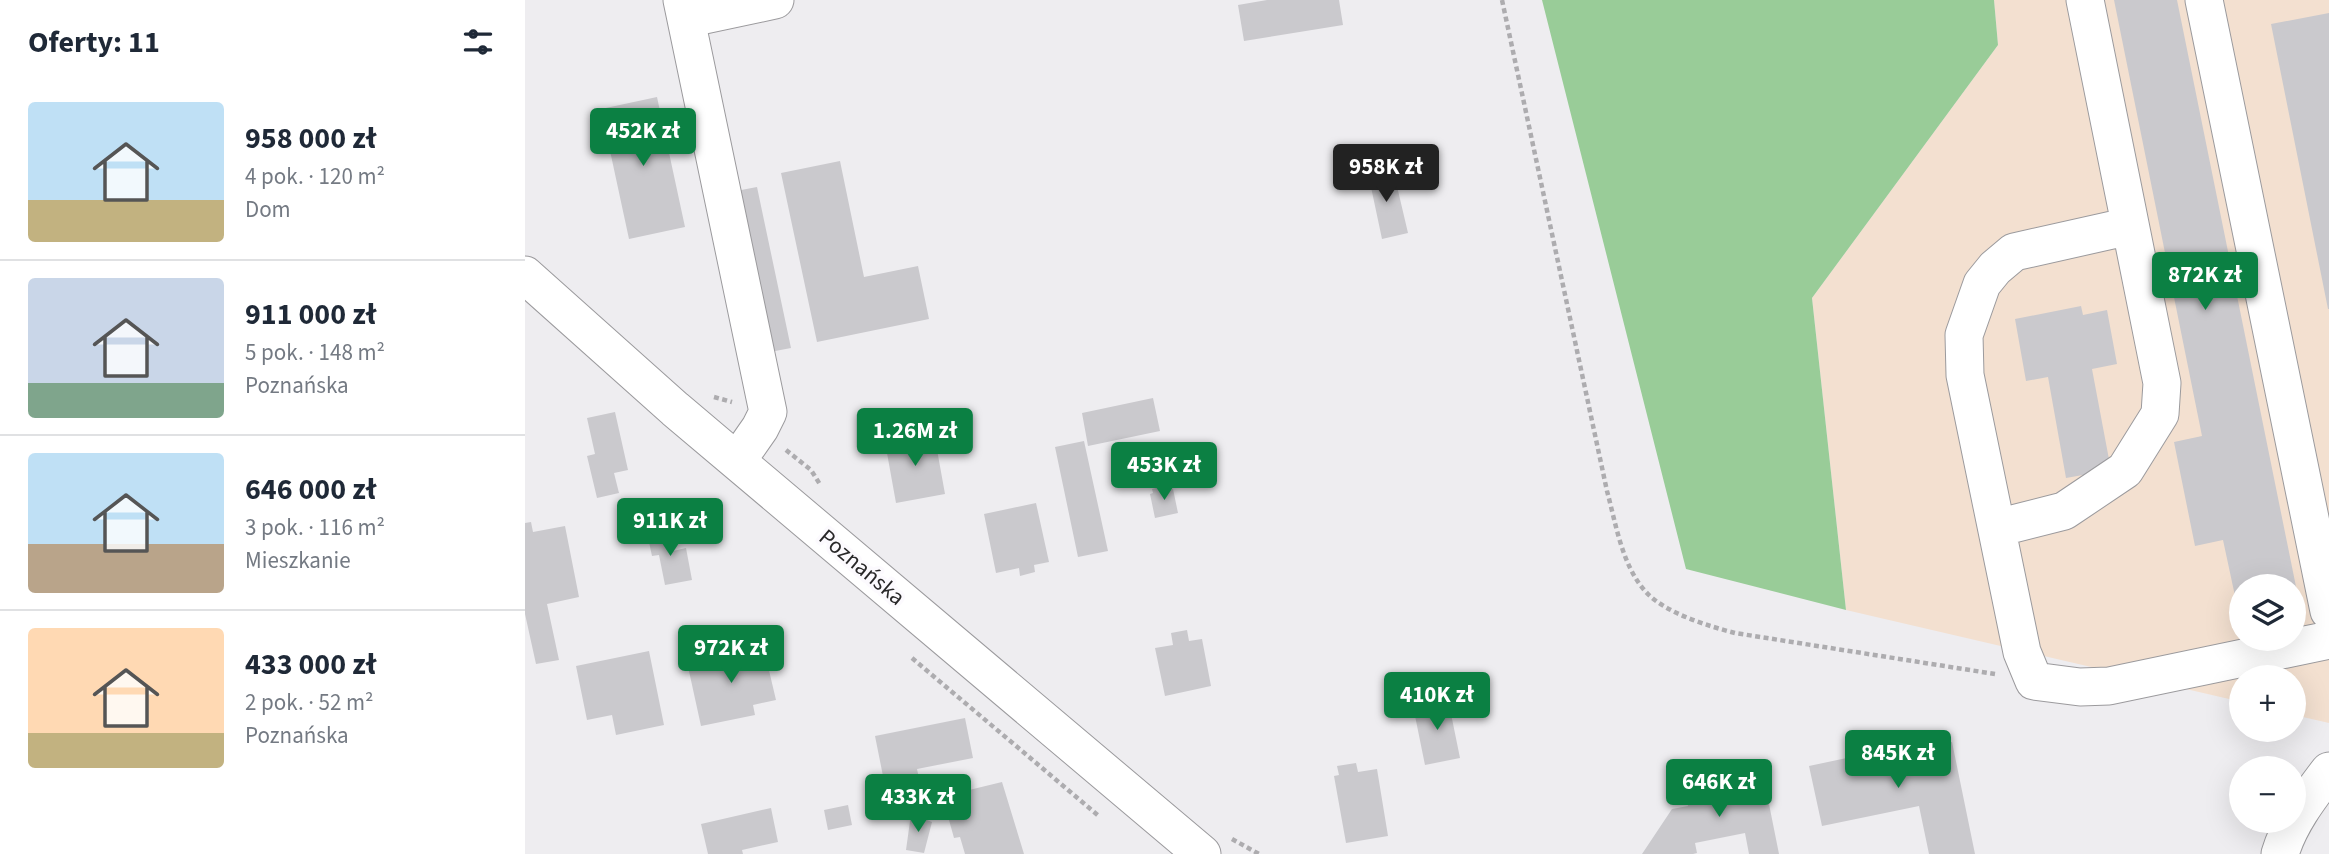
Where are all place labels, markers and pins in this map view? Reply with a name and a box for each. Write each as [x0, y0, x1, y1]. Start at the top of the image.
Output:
pin: 452K zł [578, 108, 708, 168]
pin: 958K zł [1321, 144, 1451, 204]
pin: 872K zł [2140, 252, 2270, 312]
pin: 1.26M zł [843, 408, 987, 468]
pin: 453K zł [1099, 442, 1229, 502]
pin: 911K zł [605, 498, 735, 558]
pin: 972K zł [666, 626, 796, 685]
pin: 410K zł [1372, 672, 1502, 732]
pin: 845K zł [1833, 730, 1963, 790]
pin: 646K zł [1654, 760, 1784, 819]
pin: 433K zł [853, 774, 983, 834]

